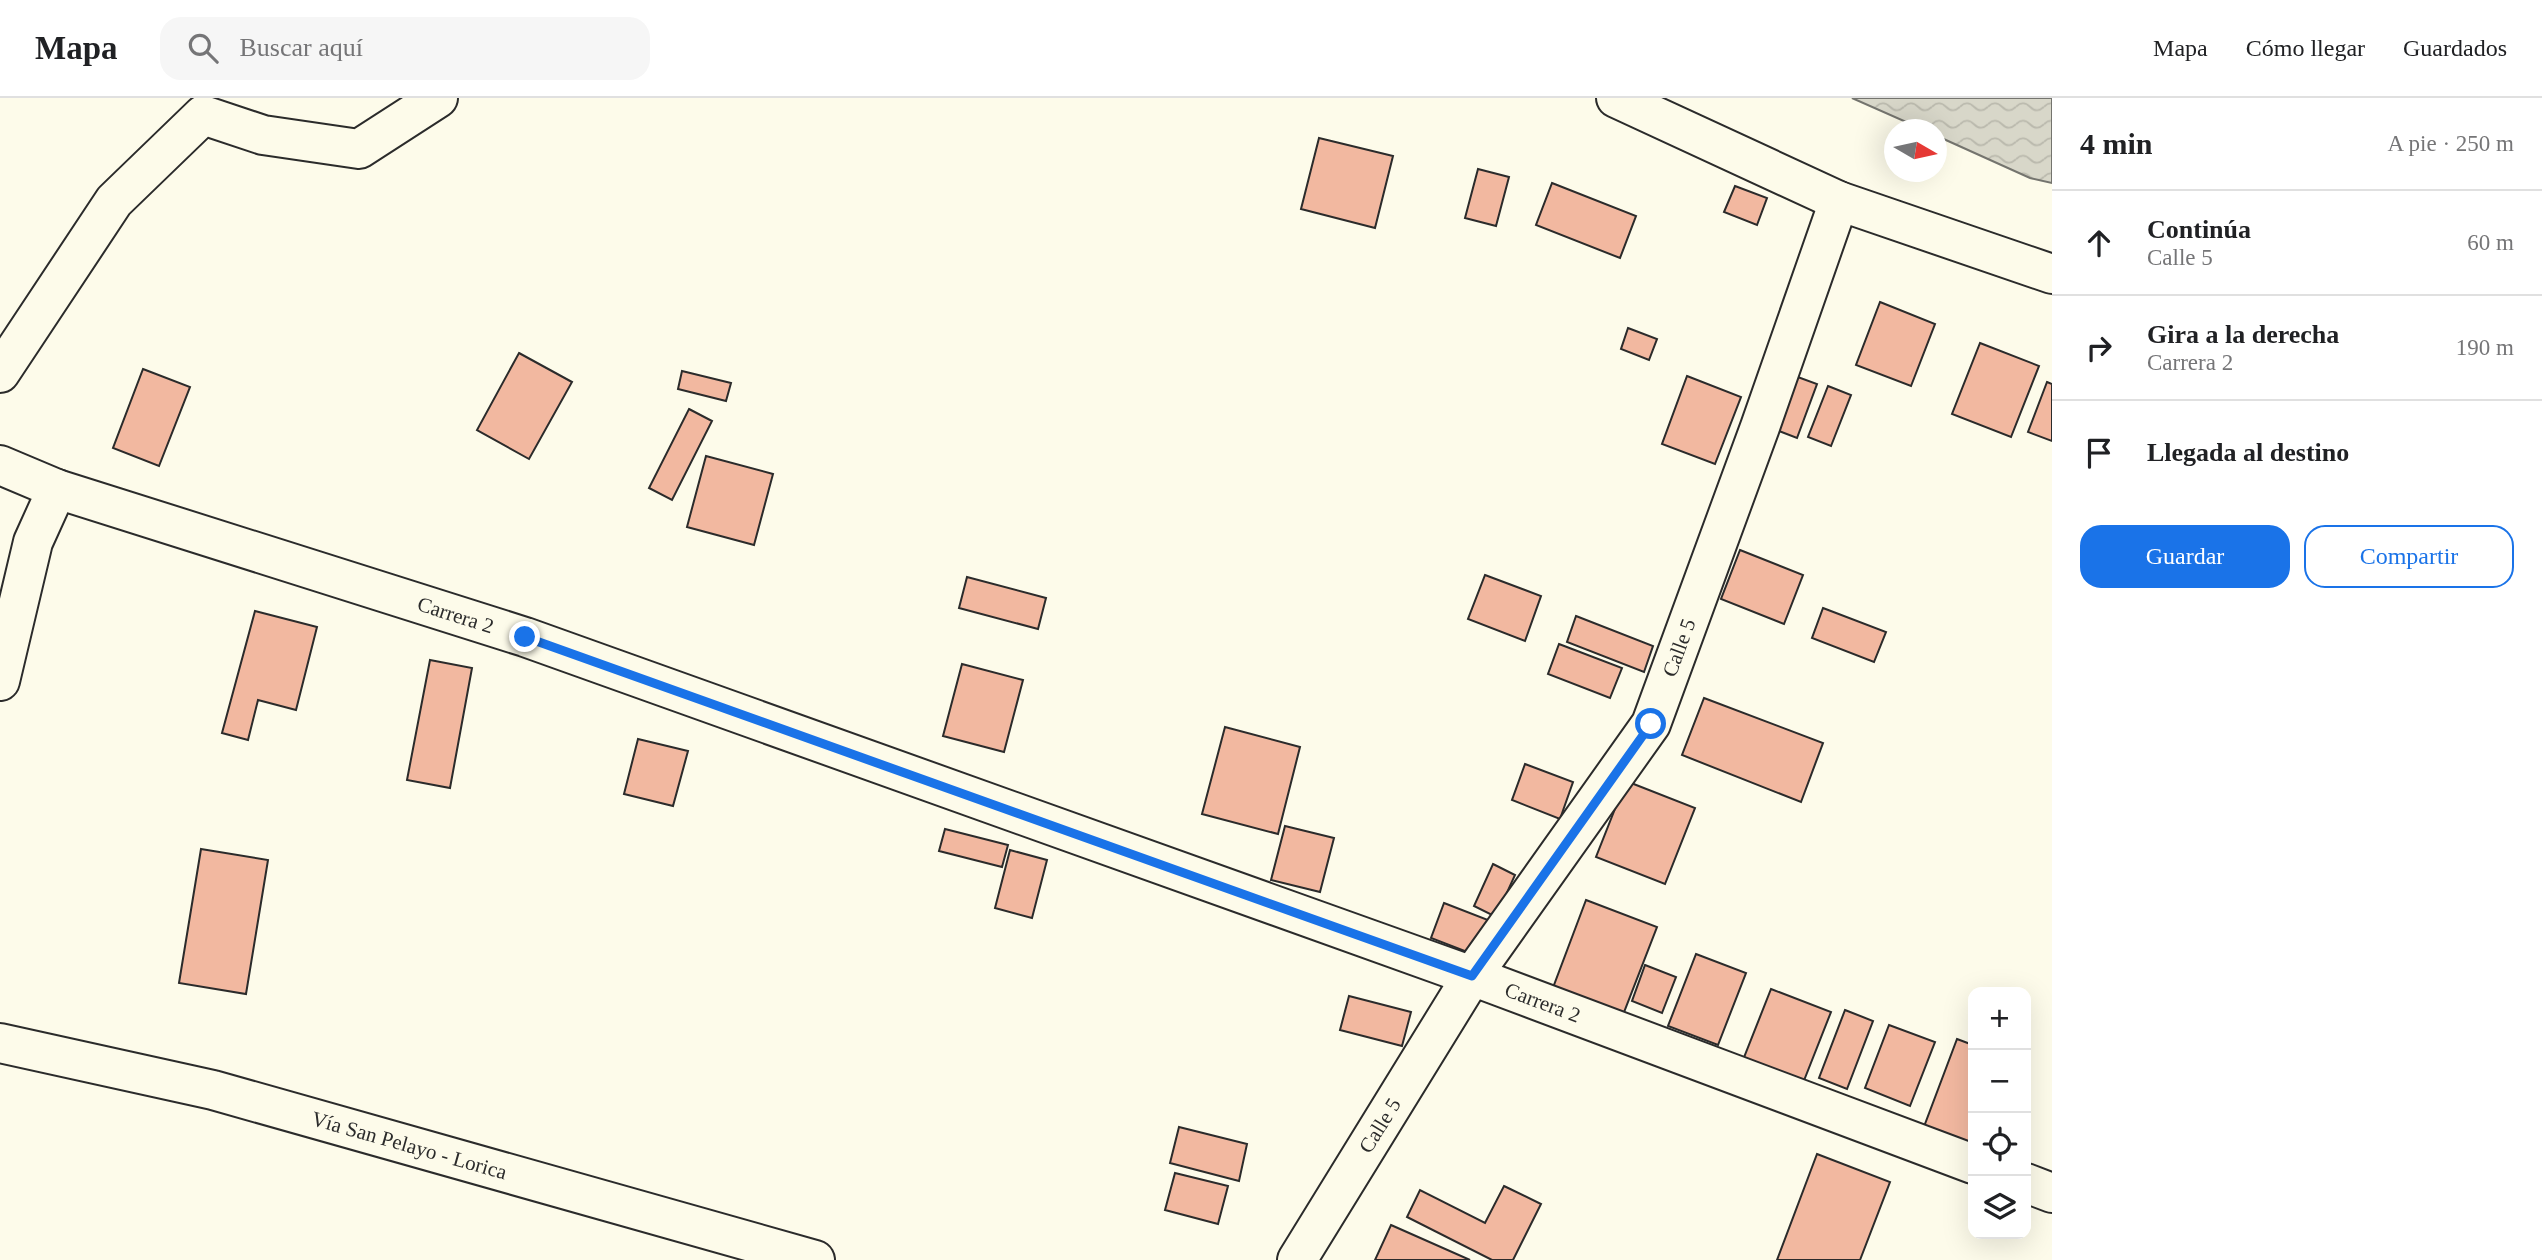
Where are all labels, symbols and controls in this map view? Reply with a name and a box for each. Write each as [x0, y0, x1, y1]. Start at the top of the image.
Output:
search box [160, 17, 650, 80]
icon: search [184, 29, 222, 67]
text: Mapa [35, 30, 118, 66]
text: Buscar aquí [240, 33, 363, 62]
text: Mapa [2153, 35, 2208, 61]
text: Cómo llegar [2246, 35, 2365, 61]
text: Guardados [2403, 35, 2507, 61]
north arrow [1884, 119, 1947, 182]
text: 4 min [2080, 127, 2153, 160]
text: A pie · 250 m [2388, 131, 2514, 156]
text: Continúa [2147, 215, 2251, 244]
icon: ahead [2080, 224, 2118, 262]
text: 60 m [2467, 230, 2514, 255]
text: Calle 5 [2147, 245, 2213, 270]
text: Gira a la derecha [2147, 320, 2339, 349]
icon: right [2080, 329, 2118, 367]
text: 190 m [2456, 335, 2514, 360]
text: Carrera 2 [2147, 350, 2233, 375]
icon: arrive [2080, 434, 2118, 472]
text: Llegada al destino [2147, 438, 2349, 467]
button: Guardar [2080, 525, 2290, 588]
button: Compartir [2304, 525, 2514, 588]
street label: Carrera 2 [415, 592, 497, 638]
street label: Calle 5 [1657, 615, 1701, 680]
route end [509, 621, 540, 652]
route start [1635, 708, 1666, 739]
street label: Carrera 2 [1502, 977, 1584, 1028]
map controls [1968, 987, 2031, 1239]
button: + [1968, 987, 2031, 1050]
button: − [1968, 1050, 2031, 1113]
street label: Calle 5 [1354, 1094, 1406, 1157]
street label: Vía San Pelayo - Lorica [309, 1106, 510, 1185]
button: locate [1968, 1113, 2031, 1176]
button: layers [1968, 1176, 2031, 1239]

